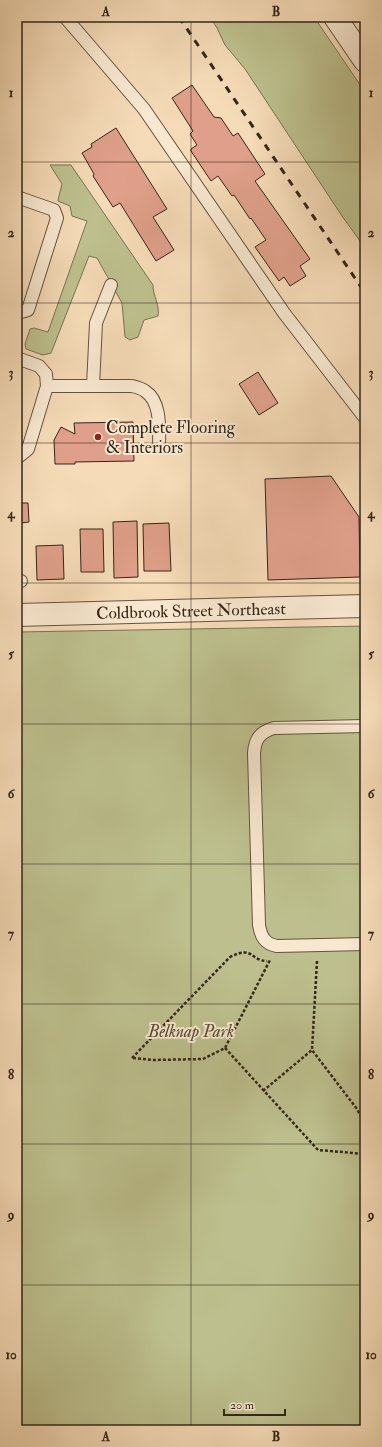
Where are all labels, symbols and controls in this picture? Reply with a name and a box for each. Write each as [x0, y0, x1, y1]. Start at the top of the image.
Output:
text: A [101, 4, 111, 20]
text: B [272, 4, 280, 20]
text: 1 [9, 85, 14, 101]
text: 1 [369, 85, 374, 101]
text: 2 [8, 225, 15, 241]
text: 2 [368, 225, 375, 241]
text: 3 [9, 365, 14, 381]
text: 3 [369, 365, 374, 381]
place label: Complete Flooring & Interiors [106, 417, 236, 458]
marker: Complete Flooring & Interiors [93, 432, 103, 442]
text: 4 [6, 506, 15, 522]
text: 4 [366, 506, 375, 522]
street label: Coldbrook Street Northeast [96, 598, 287, 624]
text: 5 [8, 646, 14, 662]
text: 5 [368, 646, 374, 662]
text: 6 [8, 786, 16, 802]
text: 6 [368, 786, 376, 802]
text: 7 [8, 926, 15, 942]
text: 7 [368, 926, 375, 942]
park label: Belknap Park [147, 1021, 234, 1042]
text: 8 [8, 1067, 14, 1083]
text: 8 [368, 1067, 374, 1083]
text: 9 [6, 1207, 15, 1223]
text: 9 [366, 1207, 375, 1223]
text: 10 [5, 1347, 17, 1363]
text: 10 [365, 1347, 377, 1363]
scale bar [224, 1391, 285, 1417]
text: 20 m [230, 1398, 255, 1413]
text: A [101, 1429, 111, 1445]
text: B [272, 1429, 280, 1445]

